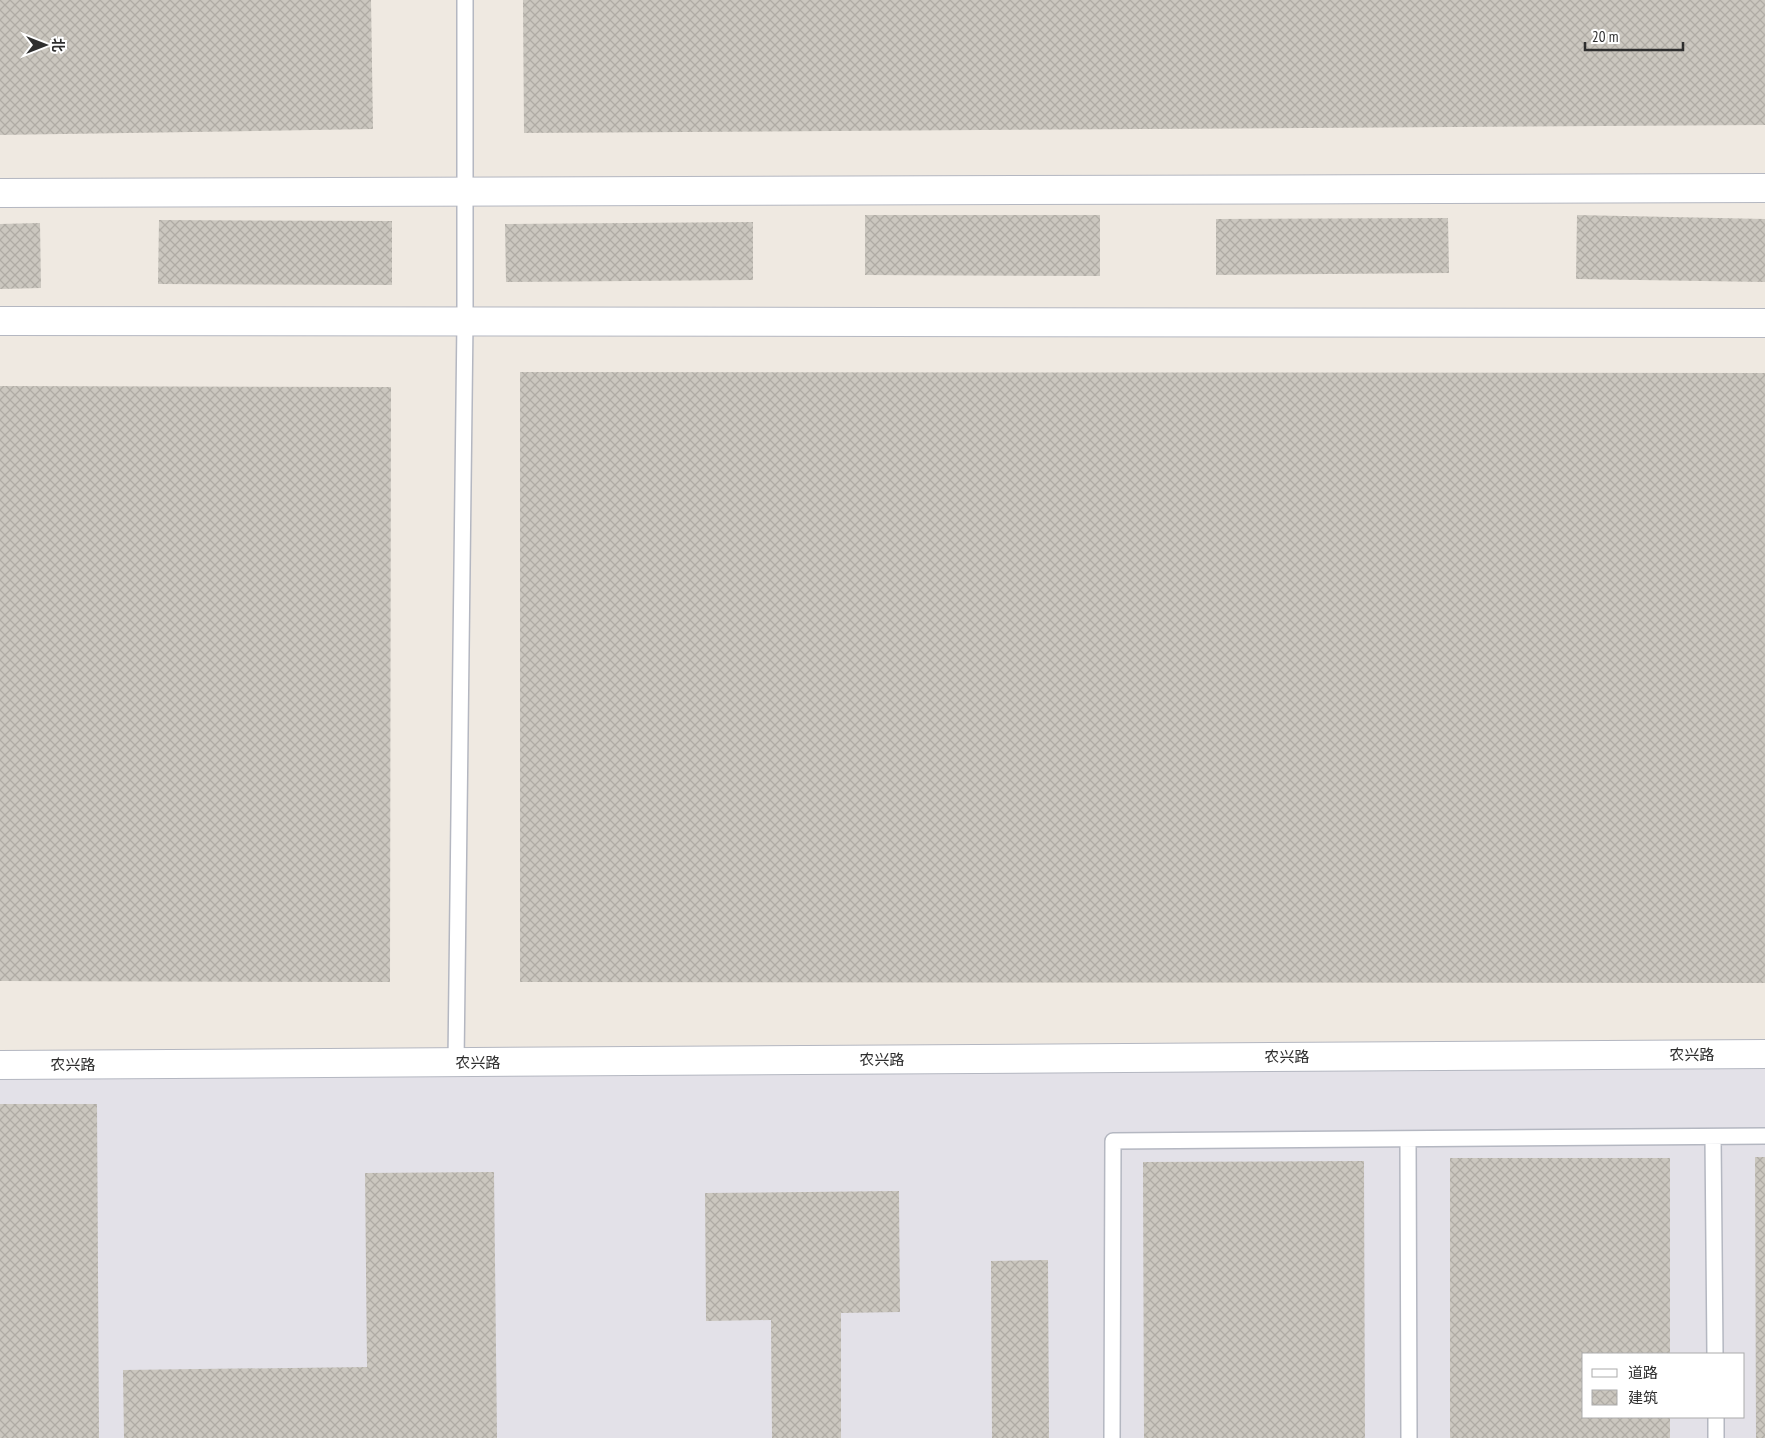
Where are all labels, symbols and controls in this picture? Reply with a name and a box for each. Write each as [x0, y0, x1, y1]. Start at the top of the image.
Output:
north arrow [20, 20, 70, 70]
scale bar [1585, 20, 1682, 52]
text: 20 m [1592, 27, 1618, 46]
text: 北 [49, 38, 67, 52]
street label: 农兴路 [1669, 1045, 1715, 1064]
street label: 农兴路 [1264, 1047, 1310, 1066]
street label: 农兴路 [859, 1050, 905, 1069]
street label: 农兴路 [455, 1053, 501, 1072]
street label: 农兴路 [50, 1055, 96, 1074]
legend [1582, 1353, 1745, 1418]
text: 道路 [1628, 1363, 1658, 1382]
text: 建筑 [1628, 1388, 1658, 1407]

